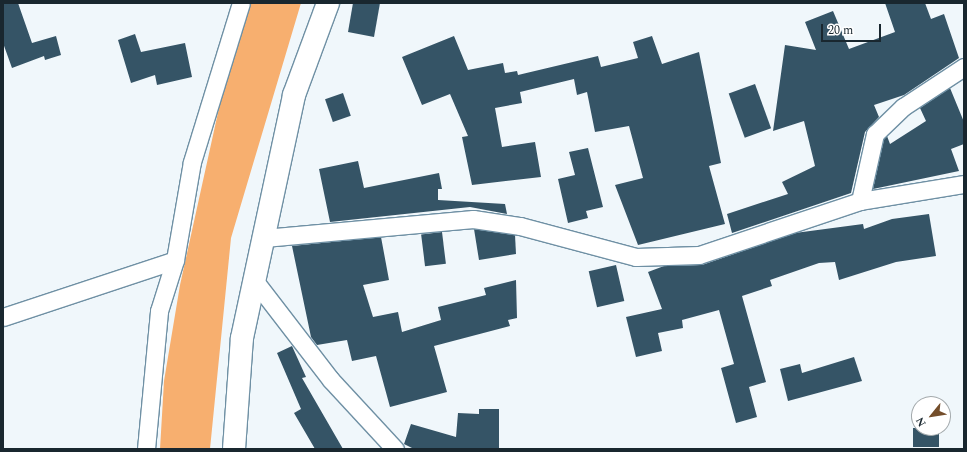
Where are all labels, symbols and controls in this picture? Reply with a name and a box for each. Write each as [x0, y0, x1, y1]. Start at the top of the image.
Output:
scale bar [823, 16, 883, 42]
text: 20 m [828, 21, 853, 40]
north arrow [911, 396, 951, 436]
text: N [911, 414, 931, 430]

